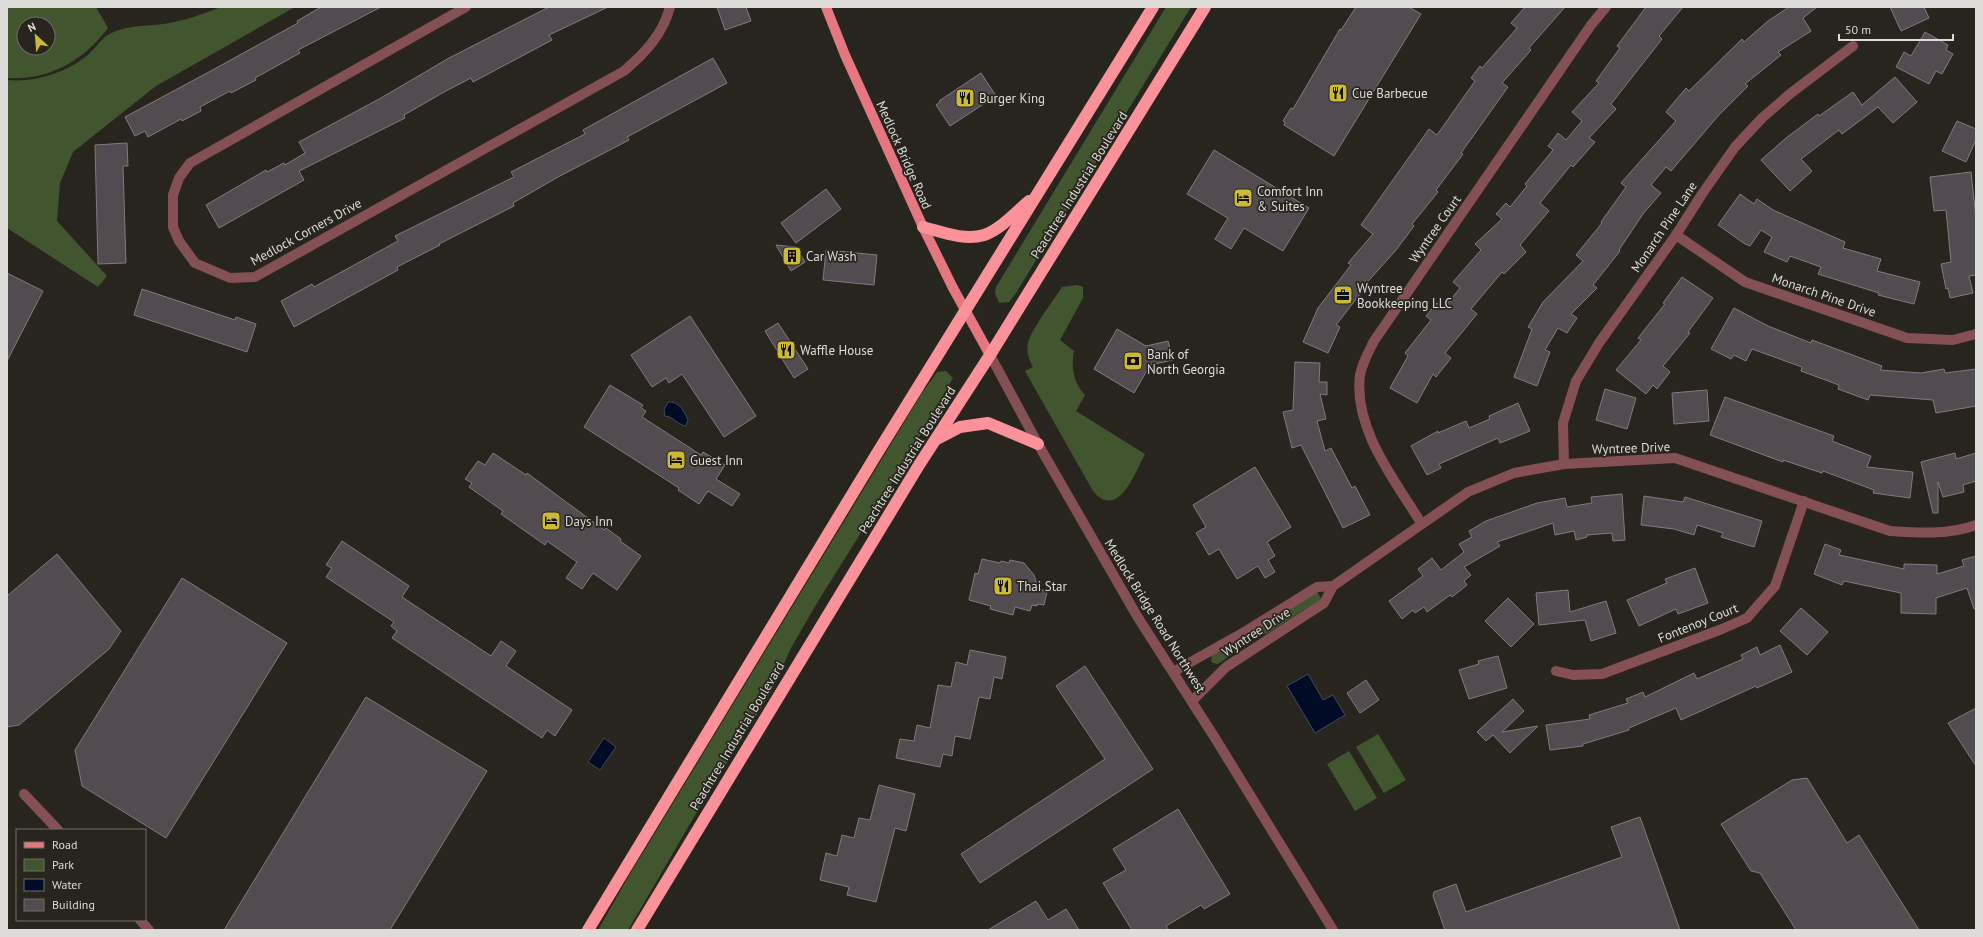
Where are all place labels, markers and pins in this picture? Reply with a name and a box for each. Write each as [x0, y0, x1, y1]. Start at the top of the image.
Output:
restaurant icon: Cue Barbecue [1327, 82, 1349, 104]
place label: Cue Barbecue [1352, 85, 1428, 102]
restaurant icon: Burger King [954, 87, 976, 109]
place label: Burger King [979, 90, 1045, 107]
place label: Comfort Inn & Suites [1257, 183, 1323, 215]
hotel icon: Comfort Inn & Suites [1232, 187, 1254, 209]
building icon: Car Wash [781, 245, 803, 267]
place label: Car Wash [806, 248, 857, 265]
place label: Wyntree Bookkeeping LLC [1357, 280, 1452, 312]
office icon: Wyntree Bookkeeping LLC [1332, 284, 1354, 306]
restaurant icon: Waffle House [775, 339, 797, 361]
place label: Waffle House [800, 342, 873, 359]
place label: Bank of North Georgia [1147, 346, 1225, 378]
bank icon: Bank of North Georgia [1122, 350, 1144, 372]
hotel icon: Guest Inn [665, 449, 687, 471]
place label: Guest Inn [690, 452, 743, 469]
hotel icon: Days Inn [540, 510, 562, 532]
place label: Days Inn [565, 513, 613, 530]
restaurant icon: Thai Star [992, 575, 1014, 597]
place label: Thai Star [1017, 578, 1067, 595]

